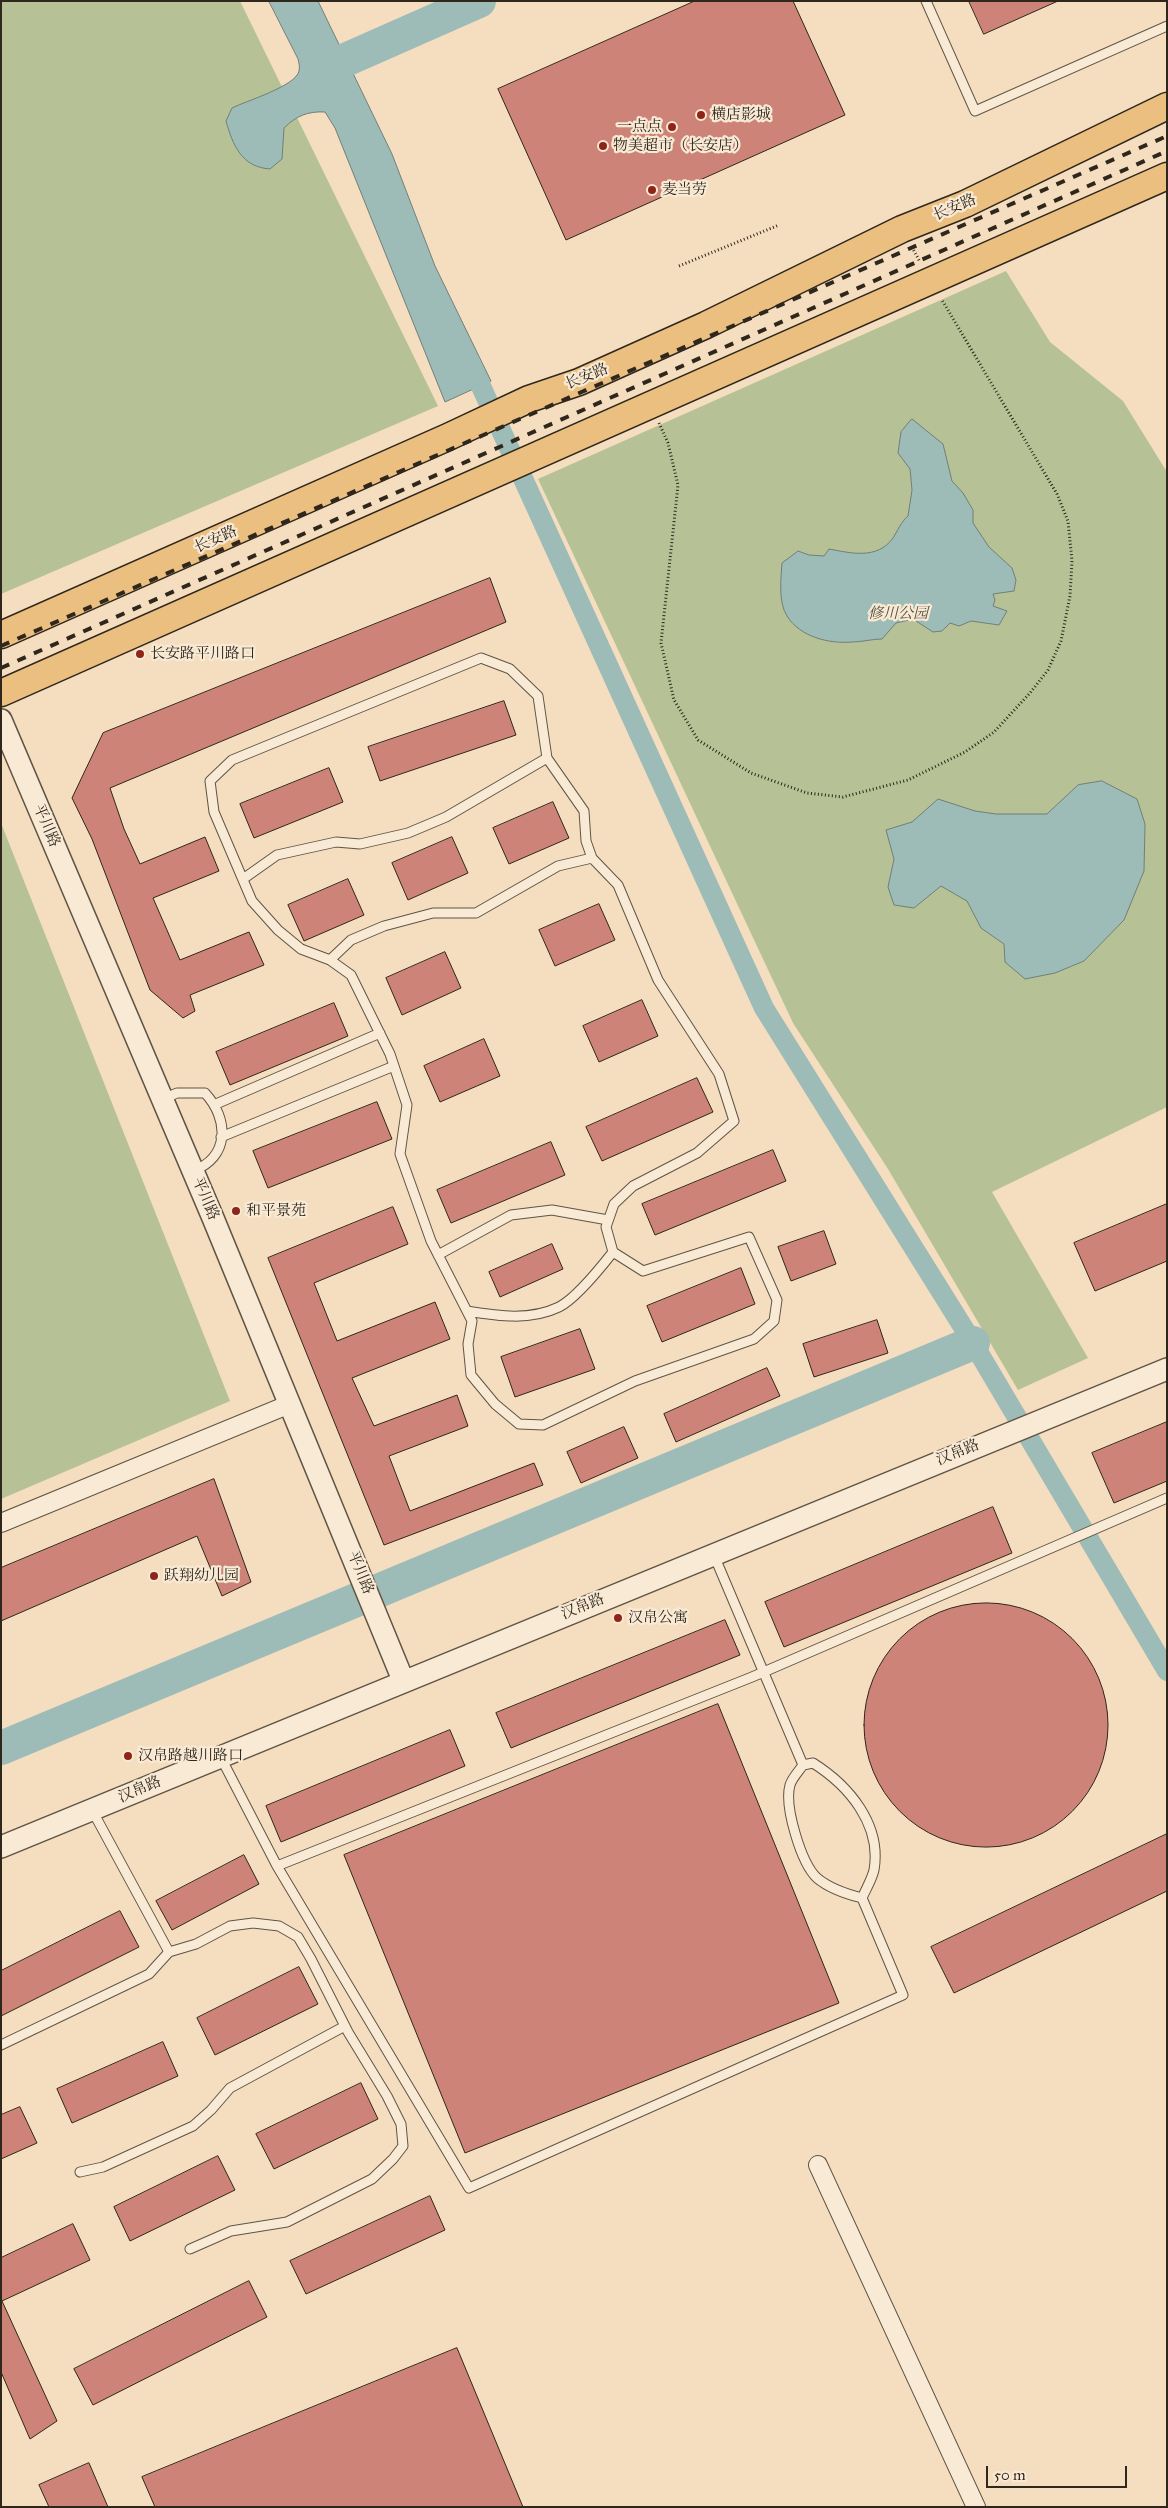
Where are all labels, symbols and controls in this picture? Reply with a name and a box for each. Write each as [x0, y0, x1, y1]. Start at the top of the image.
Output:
place label: 横店影城 [711, 106, 771, 124]
marker: 横店影城 [695, 109, 707, 121]
place label: 一点点 [617, 118, 662, 136]
marker: 一点点 [666, 121, 678, 133]
place label: 物美超市（长安店） [613, 137, 748, 155]
marker: 物美超市（长安店） [597, 140, 609, 152]
place label: 麦当劳 [662, 181, 707, 199]
marker: 麦当劳 [646, 184, 658, 196]
street label: 长安路 [931, 191, 979, 225]
street label: 长安路 [563, 360, 611, 394]
street label: 长安路 [192, 523, 240, 557]
park label: 修川公园 [868, 605, 928, 623]
place label: 长安路平川路口 [150, 645, 255, 663]
marker: 长安路平川路口 [134, 648, 146, 660]
street label: 平川路 [29, 802, 63, 850]
street label: 平川路 [188, 1175, 222, 1223]
place label: 和平景苑 [246, 1202, 306, 1220]
marker: 和平景苑 [230, 1205, 242, 1217]
street label: 汉帛路 [934, 1436, 982, 1470]
street label: 平川路 [343, 1549, 377, 1597]
place label: 跃翔幼儿园 [164, 1567, 239, 1585]
marker: 跃翔幼儿园 [148, 1570, 160, 1582]
street label: 汉帛路 [559, 1590, 607, 1624]
place label: 汉帛公寓 [628, 1609, 688, 1627]
marker: 汉帛公寓 [612, 1612, 624, 1624]
place label: 汉帛路越川路口 [138, 1747, 243, 1765]
marker: 汉帛路越川路口 [122, 1750, 134, 1762]
street label: 汉帛路 [116, 1773, 164, 1807]
scale bar [988, 2456, 1129, 2488]
text: 50 m [994, 2466, 1026, 2484]

